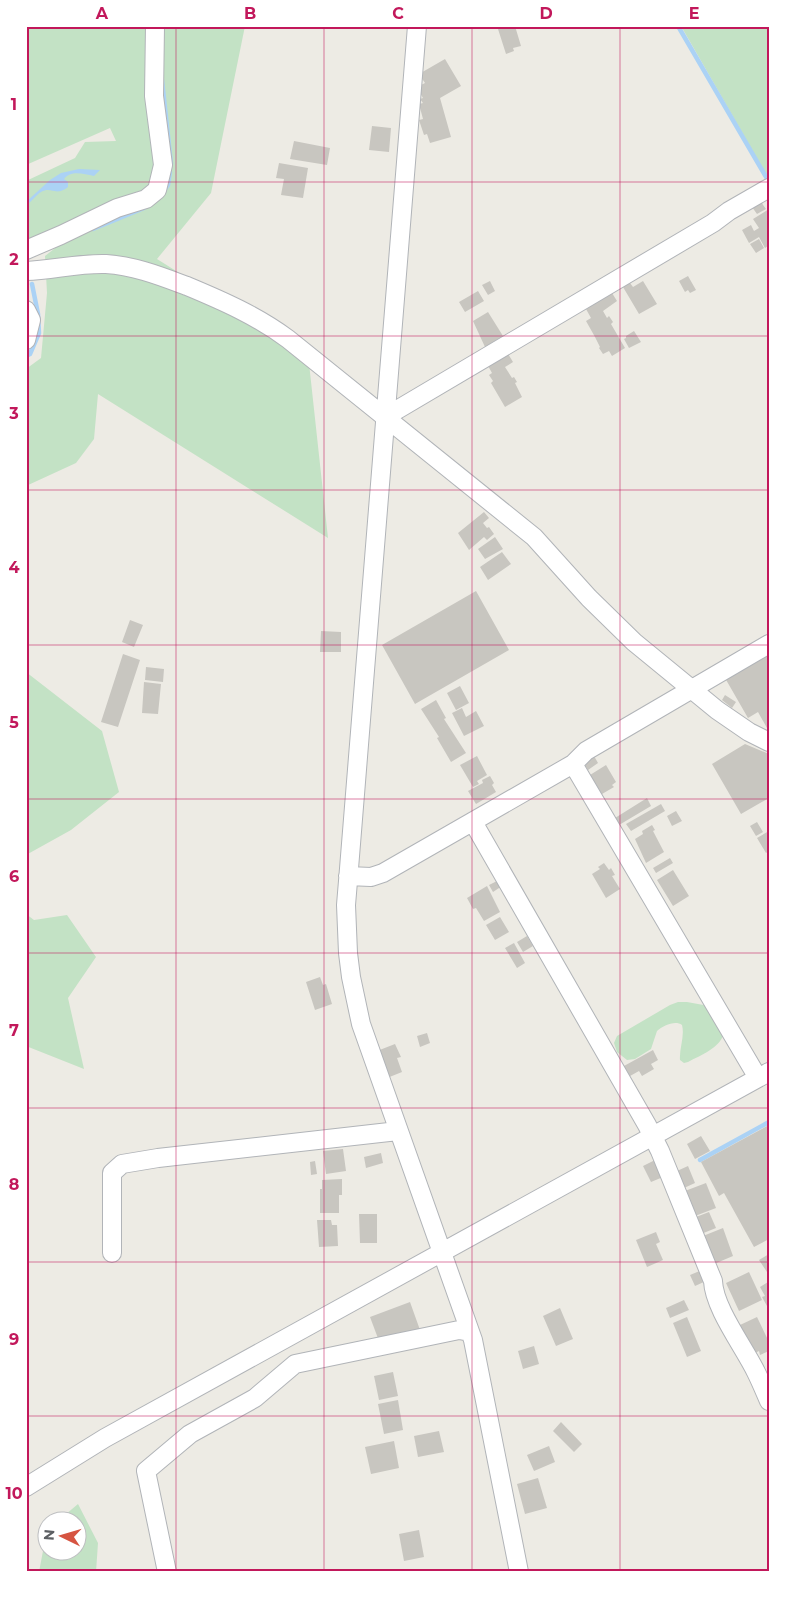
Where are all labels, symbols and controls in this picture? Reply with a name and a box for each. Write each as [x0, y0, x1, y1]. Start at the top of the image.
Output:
text: A [95, 4, 109, 23]
text: B [244, 4, 256, 23]
text: C [392, 4, 404, 23]
text: D [539, 4, 553, 23]
text: E [689, 4, 699, 23]
text: 1 [11, 95, 17, 114]
text: 2 [9, 250, 19, 269]
text: 3 [8, 404, 19, 423]
text: 4 [8, 558, 20, 577]
text: 5 [9, 713, 19, 732]
text: 6 [9, 867, 19, 886]
text: 7 [9, 1021, 19, 1040]
text: 8 [9, 1175, 19, 1194]
text: 9 [9, 1330, 19, 1349]
text: 10 [5, 1484, 23, 1503]
north arrow [38, 1510, 88, 1560]
text: N [40, 1528, 59, 1541]

